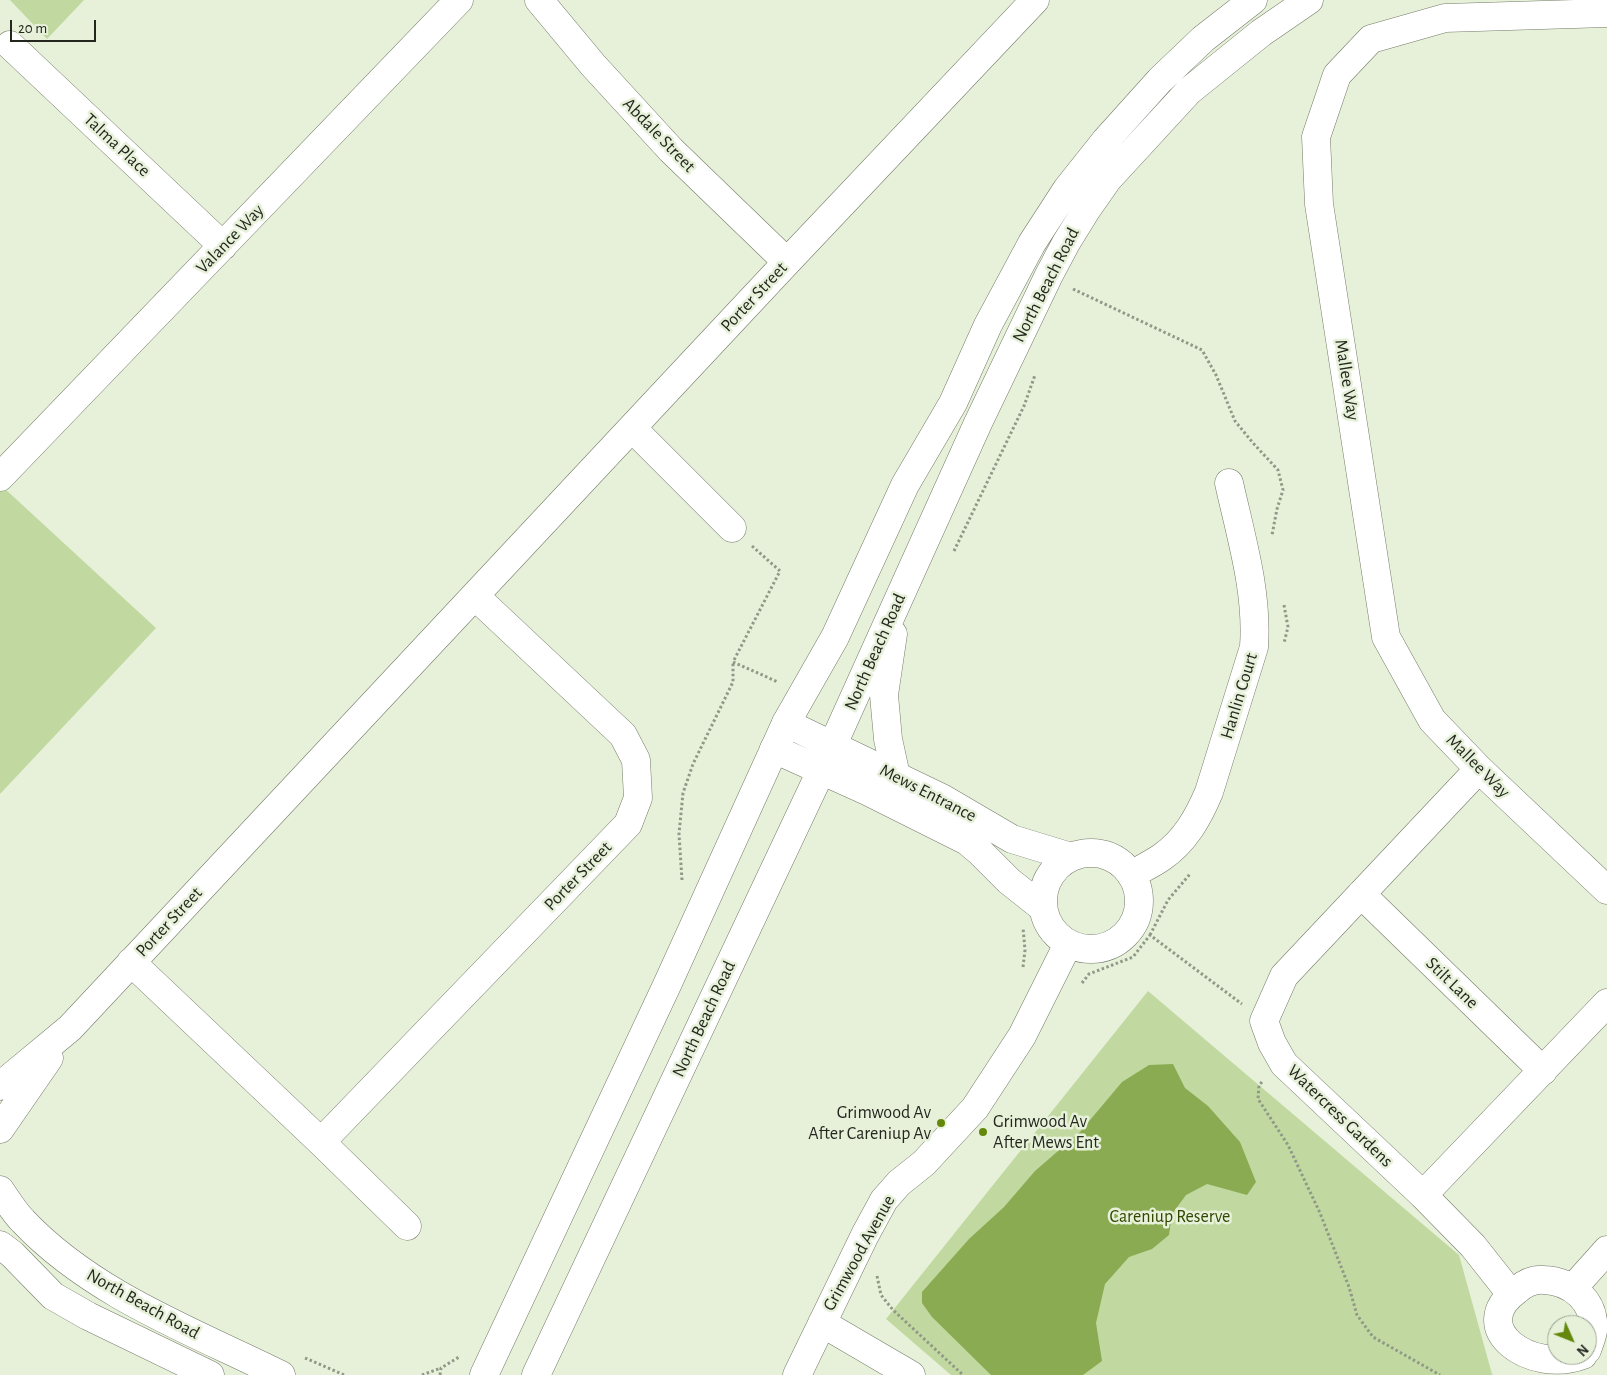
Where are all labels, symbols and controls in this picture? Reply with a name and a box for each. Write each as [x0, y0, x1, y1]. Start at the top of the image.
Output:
scale bar [12, 10, 99, 42]
text: 20 m [18, 21, 47, 36]
street label: Abdale Street [618, 93, 700, 177]
street label: Talma Place [79, 109, 155, 181]
street label: Valance Way [192, 200, 268, 278]
street label: North Beach Road [1008, 224, 1084, 346]
street label: Porter Street [716, 257, 792, 337]
street label: Mallee Way [1330, 338, 1364, 422]
street label: North Beach Road [840, 590, 910, 714]
street label: Hanlin Court [1216, 650, 1262, 742]
street label: Mallee Way [1441, 729, 1515, 803]
street label: Mews Entrance [876, 759, 980, 827]
street label: Porter Street [540, 837, 616, 915]
street label: Porter Street [131, 882, 207, 962]
street label: Stilt Lane [1421, 953, 1483, 1013]
street label: North Beach Road [668, 958, 740, 1080]
street label: Watercress Gardens [1283, 1060, 1397, 1172]
place label: Grimwood Av After Careniup Av [808, 1102, 931, 1144]
place label: Grimwood Av After Mews Ent [993, 1111, 1099, 1154]
marker: Grimwood Av After Careniup Av [935, 1117, 947, 1129]
marker: Grimwood Av After Mews Ent [977, 1126, 989, 1138]
street label: Grimwood Avenue [818, 1191, 900, 1315]
park label: Careniup Reserve [1110, 1206, 1230, 1228]
street label: North Beach Road [83, 1264, 203, 1344]
north arrow [1547, 1315, 1597, 1365]
text: N [1574, 1341, 1590, 1358]

